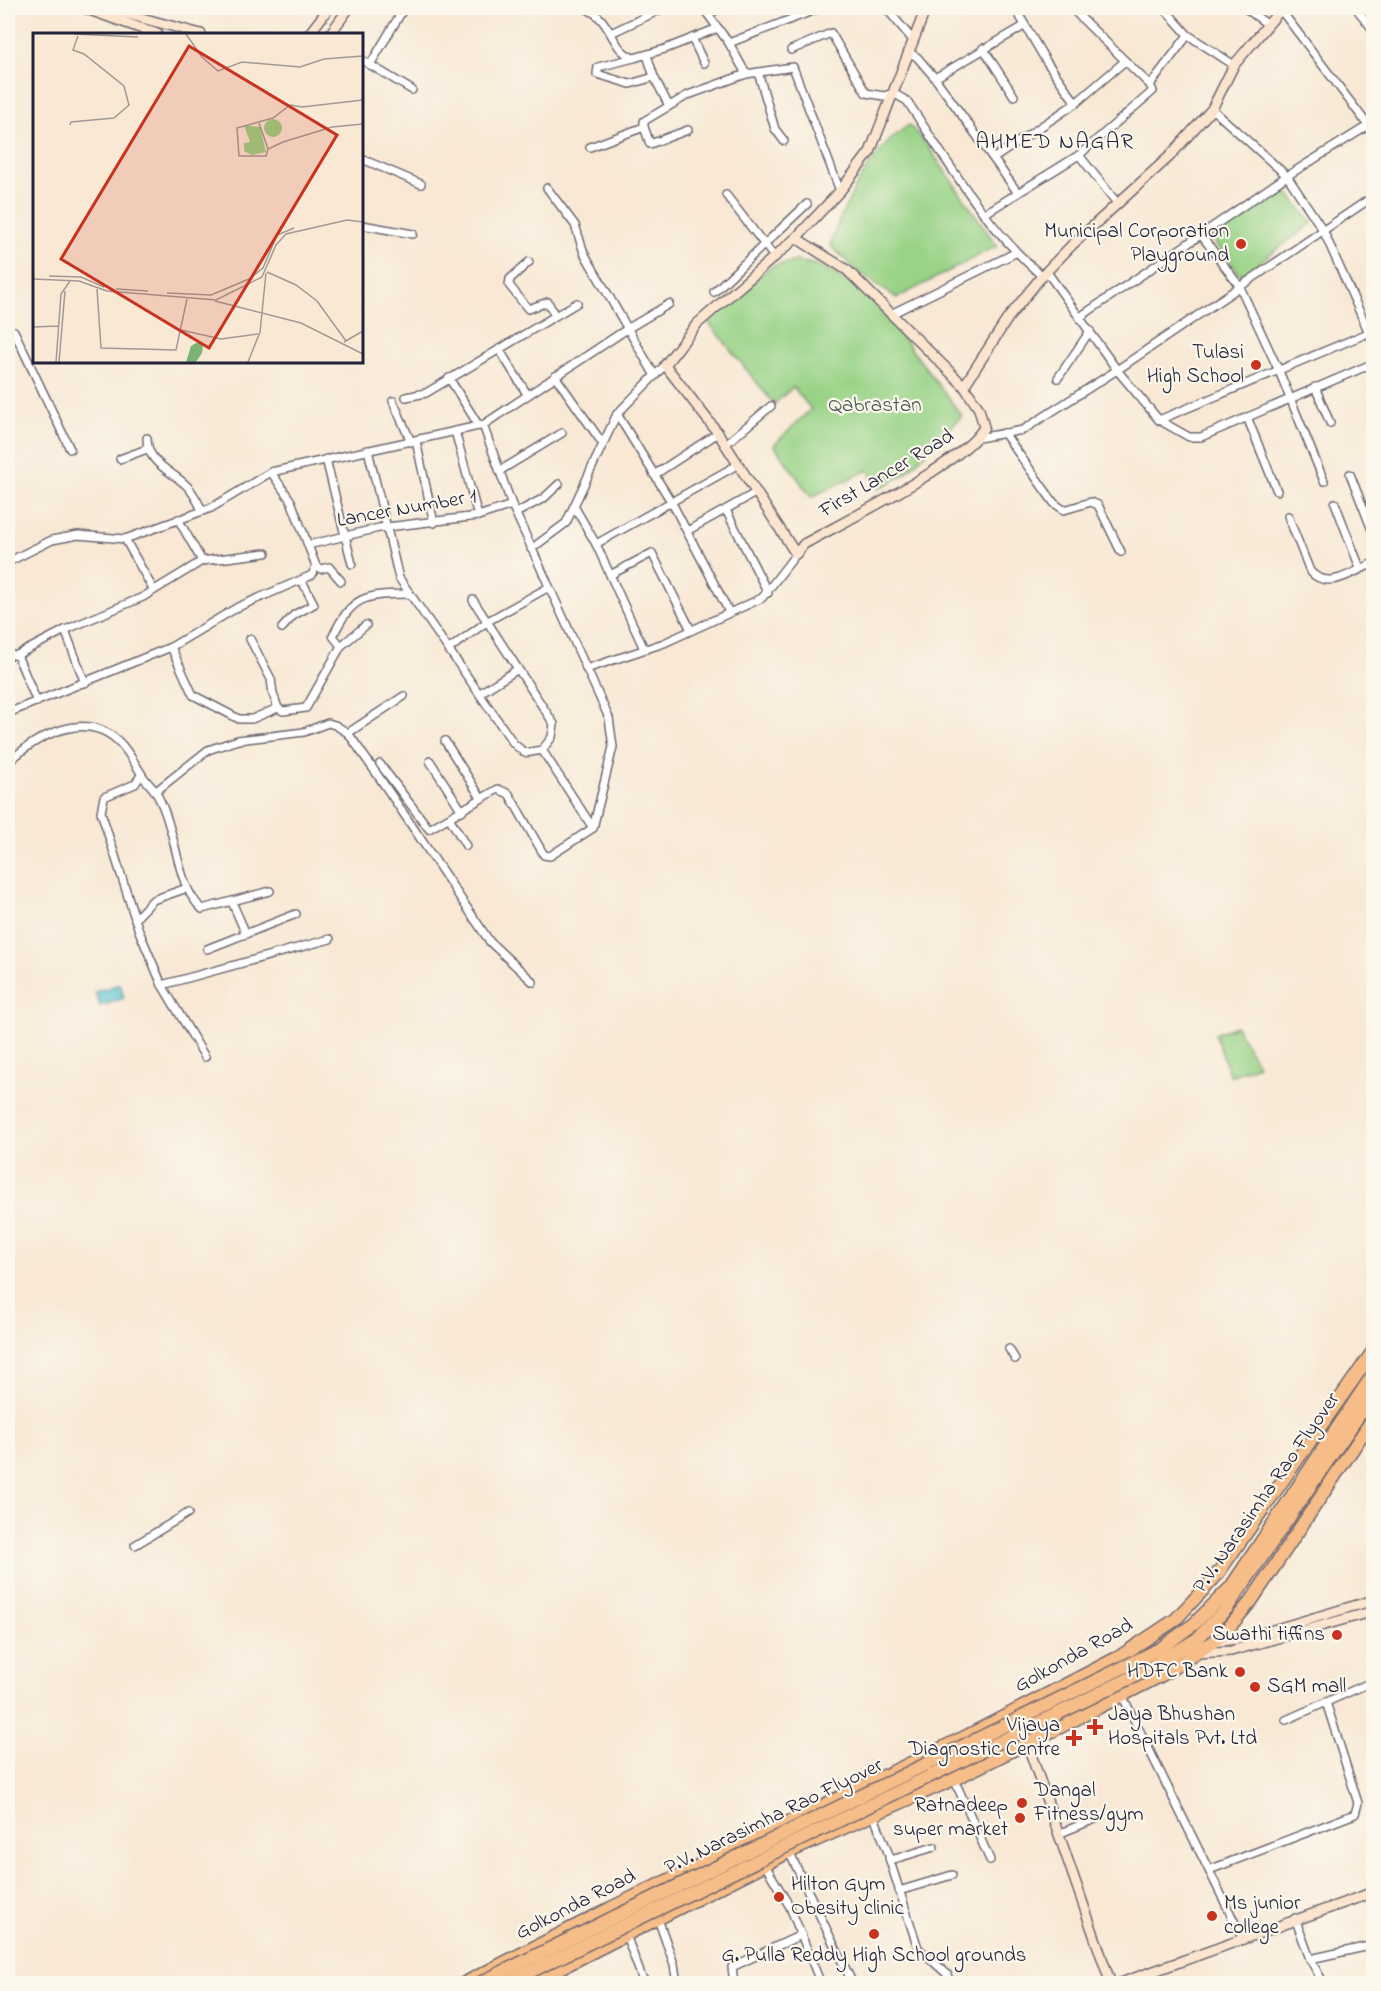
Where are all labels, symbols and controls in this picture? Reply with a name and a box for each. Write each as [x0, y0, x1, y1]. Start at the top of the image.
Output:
inset map [33, 33, 363, 363]
district label: AHMED NAGAR [975, 127, 1135, 159]
place label: Municipal Corporation Playground [1044, 217, 1229, 273]
marker: Municipal Corporation Playground [1234, 237, 1248, 251]
place label: Tulasi High School [1147, 338, 1244, 394]
marker: Tulasi High School [1249, 358, 1263, 372]
park label: Qabrastan [828, 391, 922, 421]
street label: First Lancer Road [813, 422, 960, 527]
street label: Lancer Number 1 [335, 482, 480, 536]
street label: P.V. Narasimha Rao Flyover [1186, 1386, 1350, 1601]
street label: Golkonda Road [1009, 1611, 1139, 1701]
place label: Swathi tiffins [1212, 1620, 1325, 1650]
marker: Swathi tiffins [1330, 1628, 1344, 1642]
place label: HDFC Bank [1127, 1657, 1229, 1687]
marker: HDFC Bank [1233, 1665, 1247, 1679]
place label: SGM mall [1267, 1672, 1346, 1702]
marker: SGM mall [1248, 1680, 1262, 1694]
place label: Jaya Bhushan Hospitals Pvt. Ltd [1108, 1700, 1257, 1754]
place label: Vijaya Diagnostic Centre [907, 1711, 1061, 1767]
marker: Jaya Bhushan Hospitals Pvt. Ltd [1086, 1718, 1104, 1736]
marker: Vijaya Diagnostic Centre [1065, 1729, 1083, 1747]
street label: P.V. Narasimha Rao Flyover [660, 1751, 889, 1885]
place label: Dangal Fitness/gym [1033, 1776, 1144, 1832]
place label: Ratnadeep super market [893, 1791, 1008, 1845]
marker: Dangal Fitness/gym [1015, 1796, 1029, 1810]
marker: Ratnadeep super market [1013, 1811, 1027, 1825]
street label: Golkonda Road [511, 1862, 642, 1948]
place label: Hilton Gym Obesity clinic [791, 1870, 905, 1926]
place label: Ms junior college [1224, 1889, 1301, 1945]
marker: Hilton Gym Obesity clinic [772, 1890, 786, 1904]
marker: Ms junior college [1205, 1909, 1219, 1923]
marker: G. Pulla Reddy High School grounds [867, 1927, 881, 1941]
place label: G. Pulla Reddy High School grounds [721, 1941, 1027, 1973]

